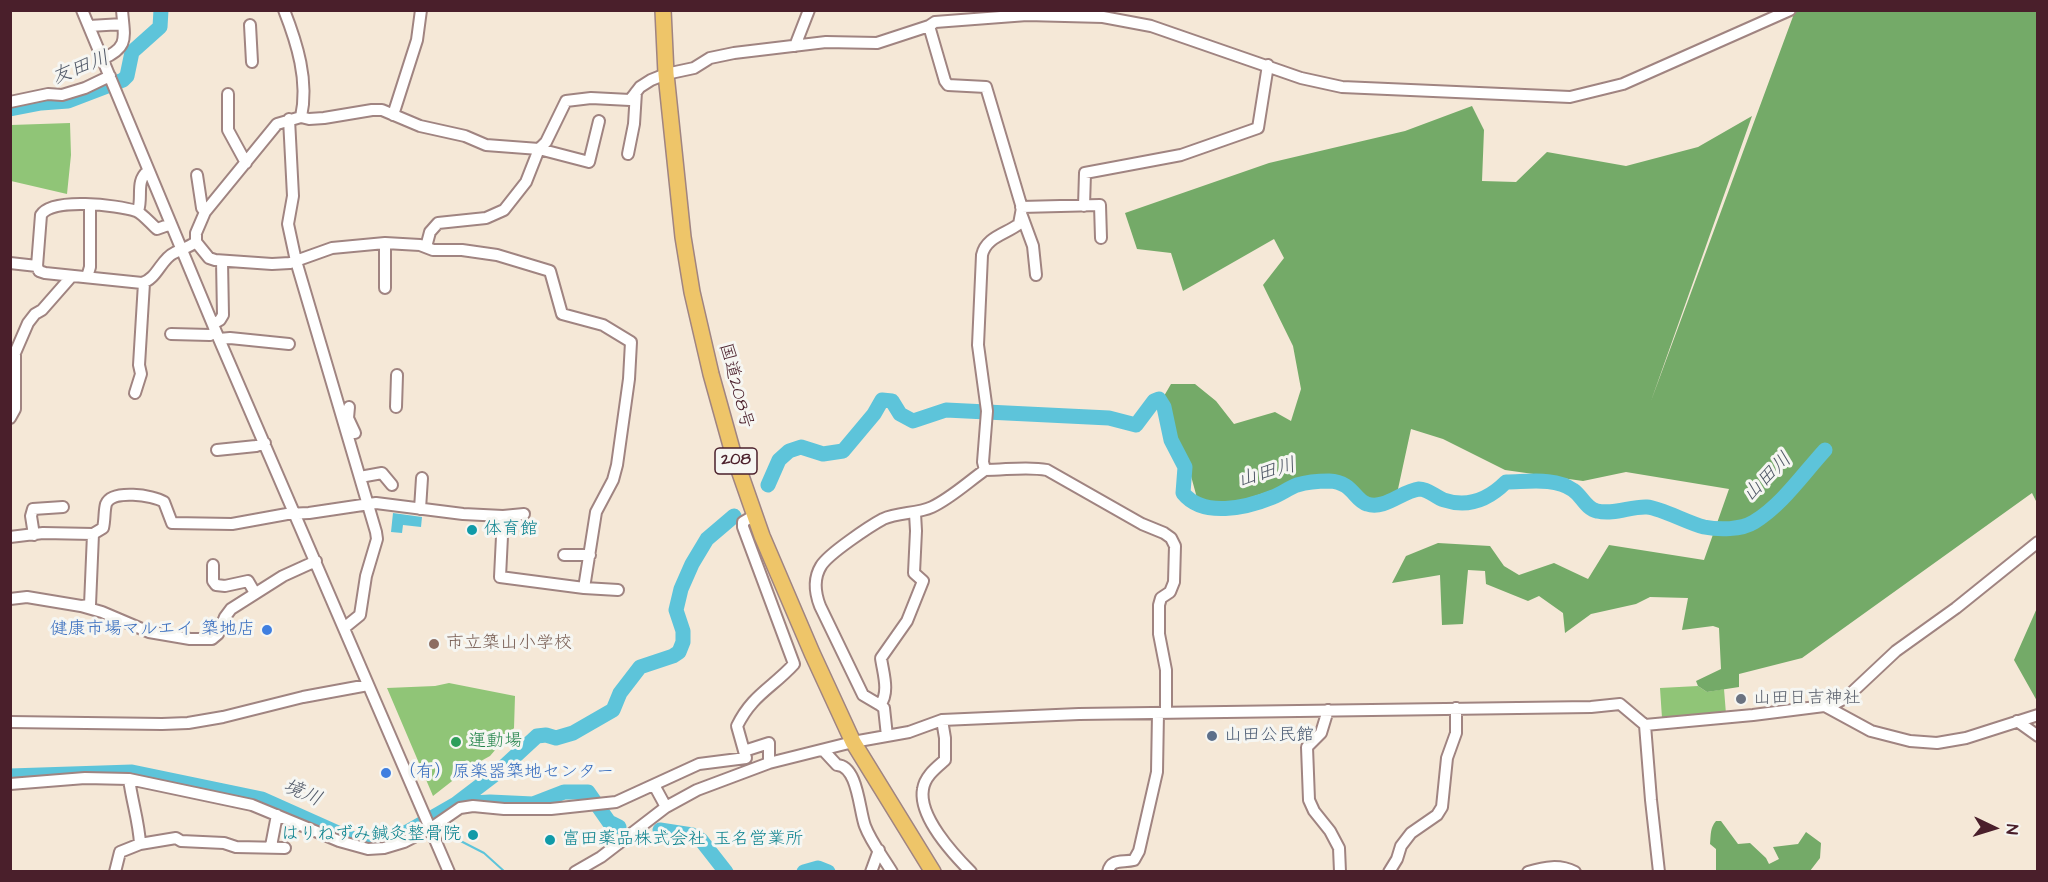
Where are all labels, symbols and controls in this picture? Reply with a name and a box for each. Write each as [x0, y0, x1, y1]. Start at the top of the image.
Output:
water label: 友田川 [49, 47, 113, 91]
street label: 国道208号 [713, 341, 757, 431]
road number: 208 [715, 448, 757, 474]
water label: 山田川 [1738, 448, 1798, 508]
water label: 山田川 [1235, 454, 1299, 494]
place label: 体育館 [484, 519, 538, 541]
marker: 体育館 [465, 523, 479, 537]
place label: 健康市場マルエイ 築地店 [50, 619, 255, 641]
marker: 健康市場マルエイ 築地店 [260, 623, 274, 637]
place label: 市立築山小学校 [446, 633, 572, 655]
marker: 市立築山小学校 [427, 637, 441, 651]
place label: 山田日吉神社 [1753, 688, 1861, 710]
marker: 山田日吉神社 [1734, 692, 1748, 706]
place label: 山田公民館 [1224, 725, 1314, 747]
marker: 山田公民館 [1205, 729, 1219, 743]
place label: 運動場 [468, 731, 522, 753]
marker: 運動場 [449, 735, 463, 749]
place label: （有）原楽器築地センター [398, 762, 614, 784]
marker: （有）原楽器築地センター [379, 766, 393, 780]
water label: 境川 [279, 775, 325, 813]
north arrow [1964, 798, 2024, 858]
text: N [2001, 823, 2023, 835]
place label: はりねずみ鍼灸整骨院 [281, 824, 461, 846]
marker: はりねずみ鍼灸整骨院 [466, 828, 480, 842]
place label: 富田薬品株式会社 玉名営業所 [562, 829, 803, 851]
marker: 富田薬品株式会社 玉名営業所 [543, 833, 557, 847]

